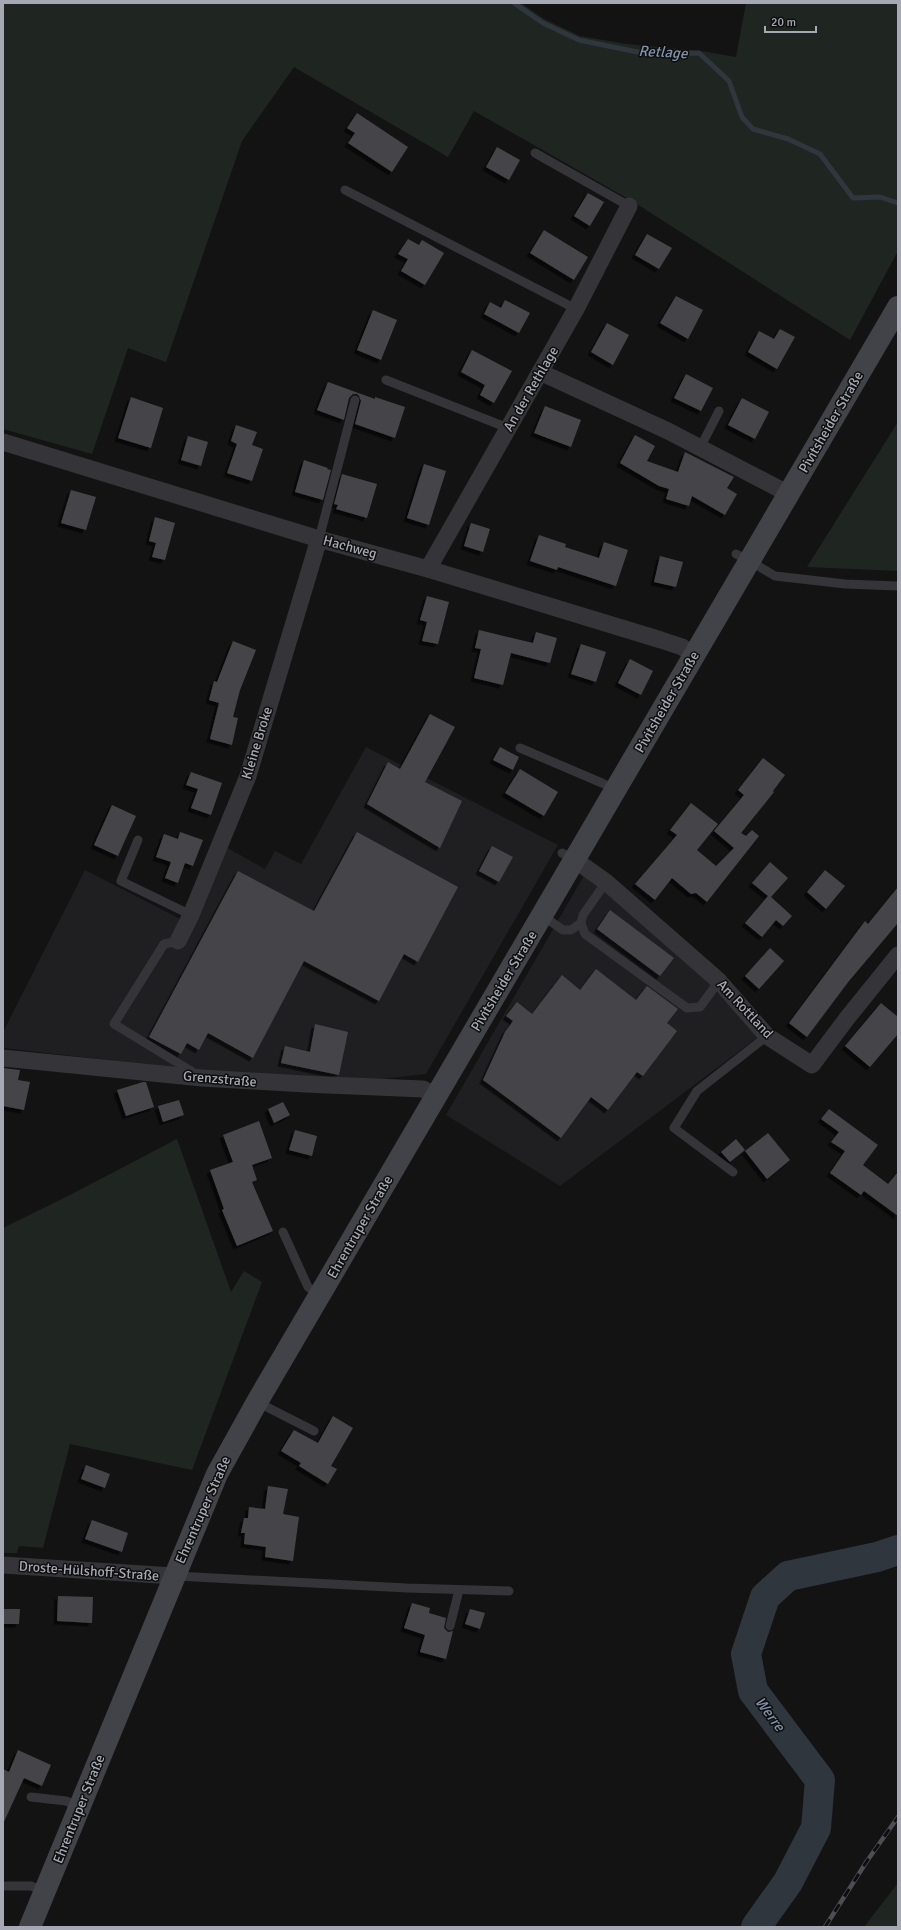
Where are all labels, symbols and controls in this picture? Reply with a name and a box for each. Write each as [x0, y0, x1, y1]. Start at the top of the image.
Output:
scale bar [765, 8, 816, 34]
text: 20 m [771, 15, 796, 30]
water label: Retlage [638, 42, 689, 62]
street label: An der Rethlage [500, 343, 562, 435]
street label: Pivitsheider Straße [795, 368, 867, 476]
street label: Hachweg [321, 532, 379, 562]
street label: Pivitsheider Straße [631, 648, 703, 756]
street label: Kleine Broke [238, 705, 276, 781]
street label: Pivitsheider Straße [467, 928, 541, 1034]
street label: Am Rottland [713, 976, 777, 1042]
street label: Grenzstraße [183, 1067, 257, 1091]
street label: Ehrentruper Straße [324, 1172, 396, 1282]
street label: Ehrentruper Straße [172, 1454, 234, 1566]
street label: Droste-Hülshoff-Straße [18, 1558, 160, 1584]
water label: Werre [751, 1693, 789, 1736]
street label: Ehrentruper Straße [49, 1752, 109, 1866]

